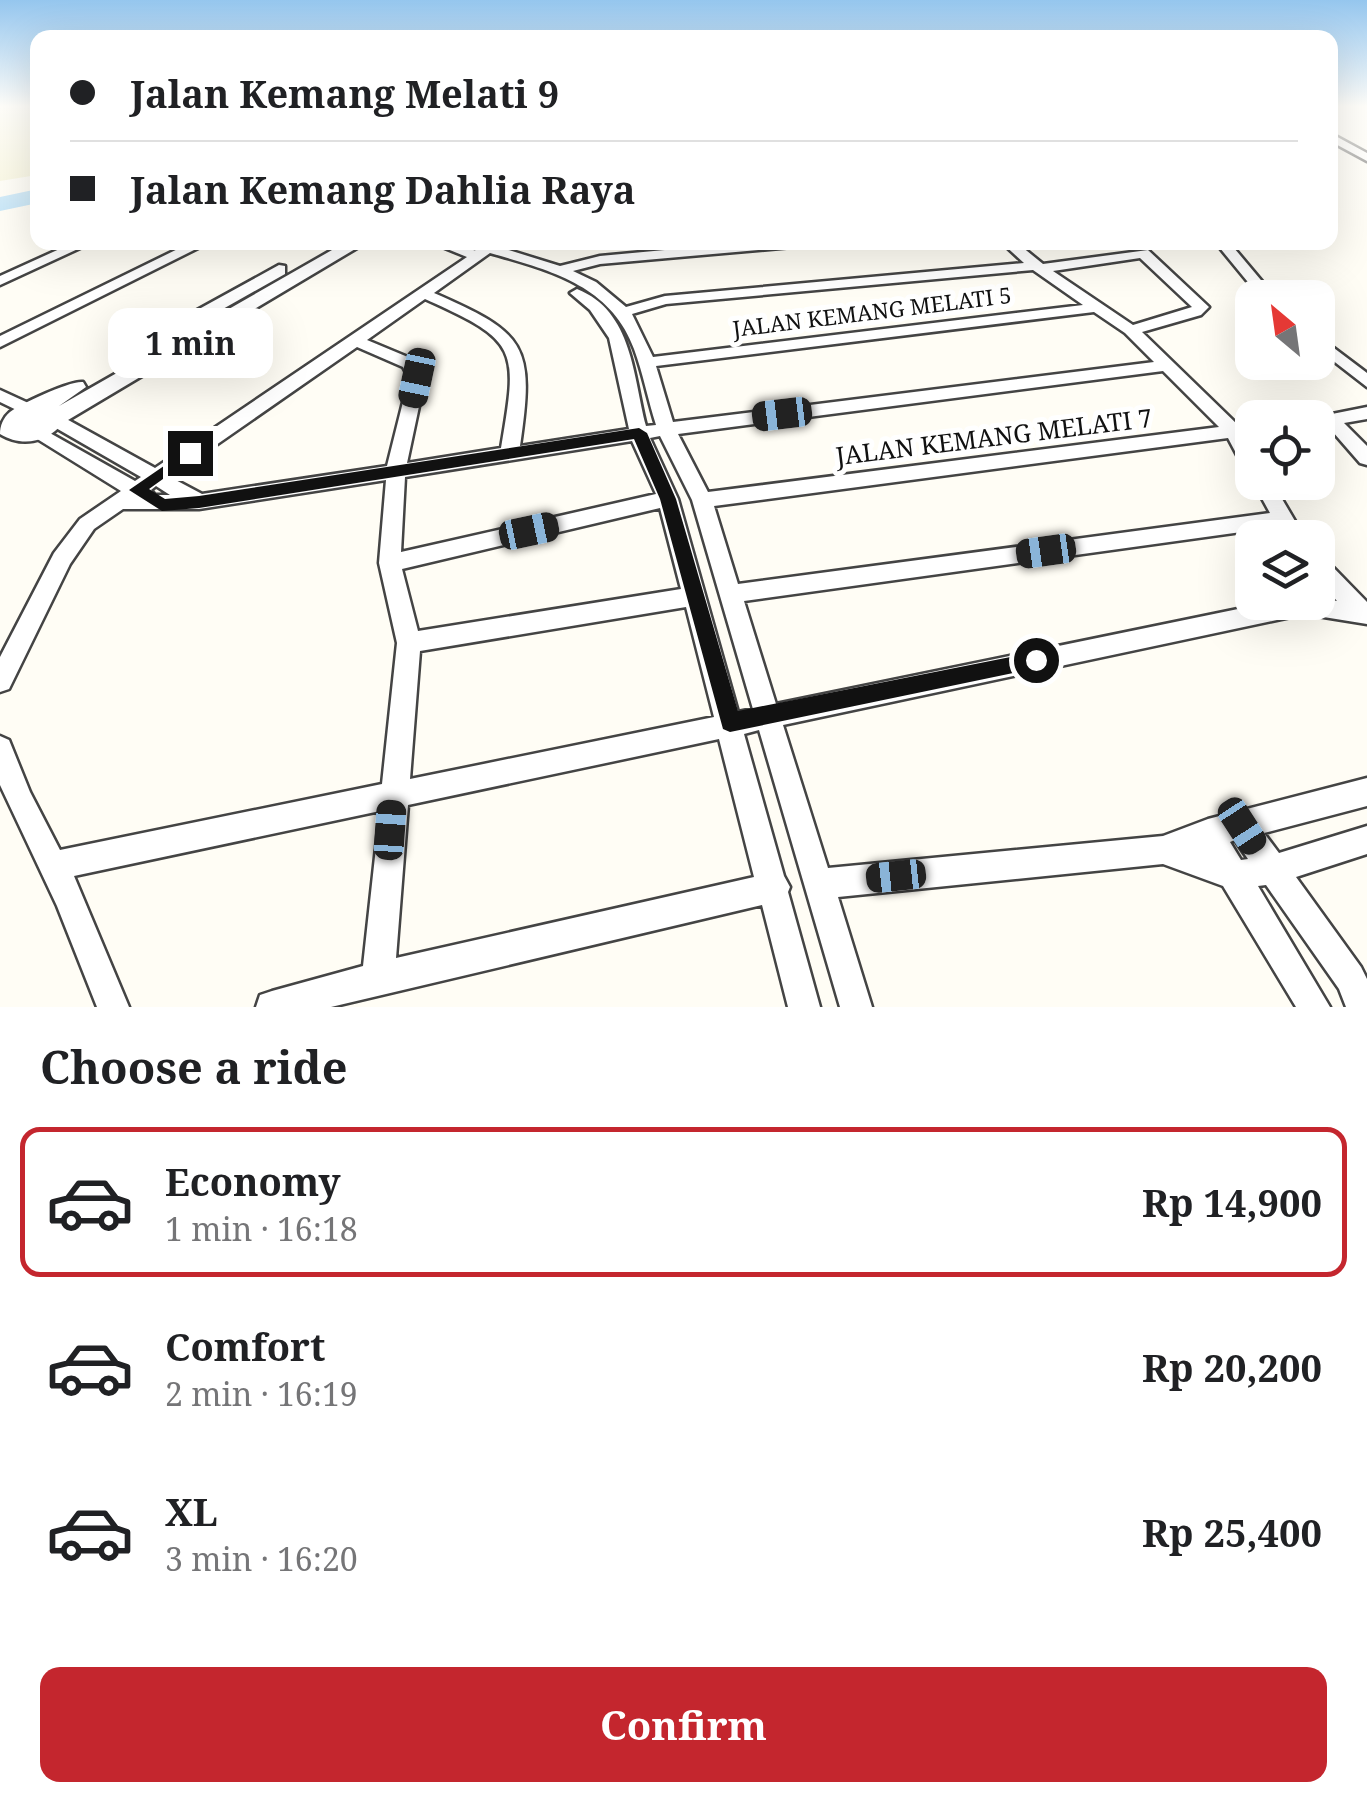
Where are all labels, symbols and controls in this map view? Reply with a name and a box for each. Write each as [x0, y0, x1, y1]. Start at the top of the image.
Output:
text: Jalan Kemang Melati 9 [130, 67, 559, 119]
text: Jalan Kemang Dahlia Raya [130, 163, 636, 215]
street label: JALAN KEMANG MELATI 5 [730, 279, 1013, 343]
north arrow [1235, 280, 1335, 380]
map controls [1235, 280, 1335, 620]
callout: 1 min [108, 308, 272, 378]
text: 1 min [145, 321, 236, 364]
car [396, 346, 438, 410]
car [750, 395, 814, 433]
street label: JALAN KEMANG MELATI 7 [833, 400, 1154, 472]
button: locate [1235, 400, 1335, 500]
route end [168, 431, 213, 476]
car [497, 510, 561, 552]
button: layers [1235, 520, 1335, 620]
car [1014, 532, 1078, 570]
route start [1014, 638, 1059, 683]
car [1213, 793, 1271, 859]
car [373, 799, 407, 861]
car [865, 858, 927, 894]
text: Choose a ride [40, 1036, 348, 1097]
text: Economy [165, 1155, 341, 1207]
icon: car [45, 1157, 135, 1247]
text: Rp 14,900 [1142, 1176, 1322, 1228]
text: 1 min · 16:18 [165, 1207, 358, 1250]
text: Comfort [165, 1320, 325, 1372]
icon: car [45, 1322, 135, 1412]
text: Rp 20,200 [1142, 1341, 1322, 1393]
text: 2 min · 16:19 [165, 1372, 358, 1415]
text: XL [165, 1485, 218, 1537]
icon: car [45, 1487, 135, 1577]
text: Rp 25,400 [1142, 1506, 1322, 1558]
text: 3 min · 16:20 [165, 1537, 358, 1580]
button: Confirm [40, 1667, 1327, 1782]

